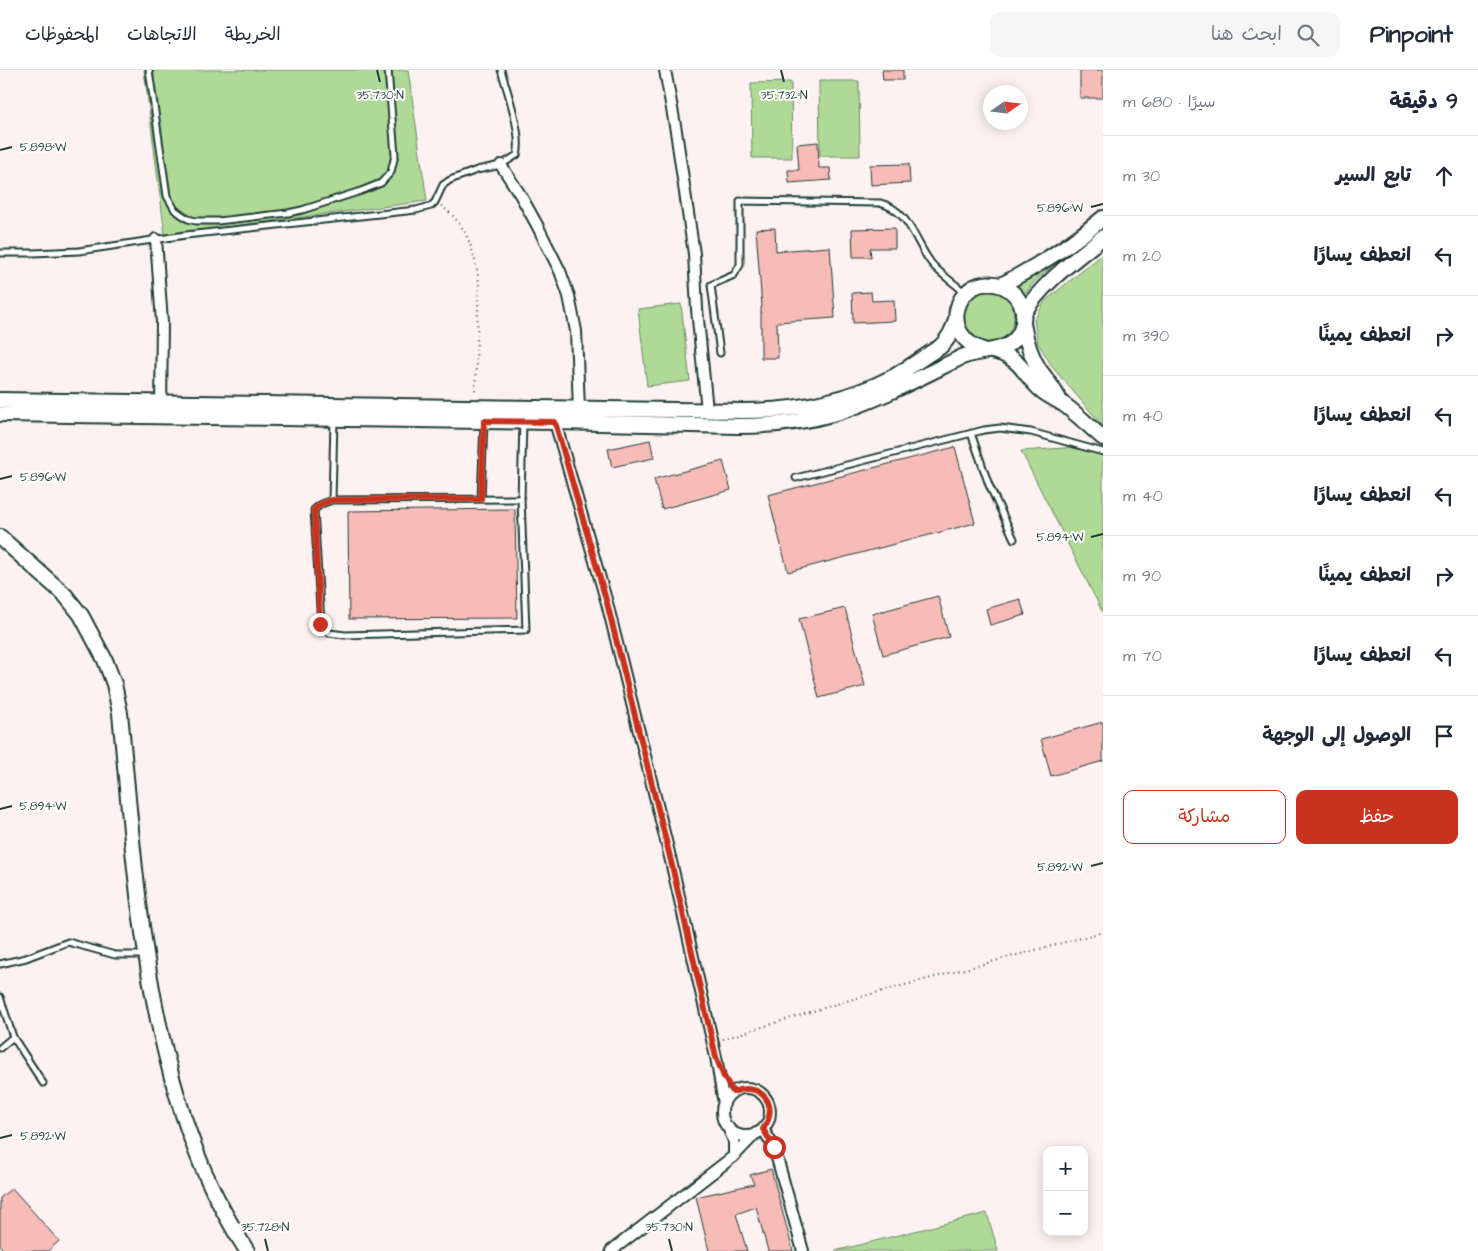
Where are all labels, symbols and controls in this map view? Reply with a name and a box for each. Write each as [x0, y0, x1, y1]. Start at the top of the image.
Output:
search box [990, 12, 1340, 57]
text: Pinpoint [1370, 18, 1453, 52]
text: ابحث هنا [1211, 21, 1282, 48]
icon: search [1294, 21, 1322, 49]
text: المحفوظات [25, 22, 99, 47]
text: الاتجاهات [127, 22, 197, 47]
text: الخريطة [225, 22, 281, 47]
north arrow [983, 85, 1028, 130]
text: 35.730°N [356, 87, 404, 104]
text: 35.732°N [761, 87, 808, 104]
text: 9 دقيقة [1389, 87, 1458, 116]
text: سيرًا · 680 m [1123, 91, 1215, 113]
text: 5.898°W [20, 139, 67, 156]
text: تابع السير [1336, 162, 1411, 189]
icon: ahead [1430, 162, 1458, 190]
text: 30 m [1123, 165, 1160, 187]
text: 5.896°W [1037, 200, 1084, 217]
text: انعطف يسارًا [1314, 242, 1411, 269]
icon: left [1430, 242, 1458, 270]
text: 20 m [1123, 245, 1161, 267]
text: انعطف يمينًا [1319, 322, 1411, 349]
icon: right [1430, 322, 1458, 350]
text: 390 m [1123, 325, 1169, 347]
text: انعطف يسارًا [1314, 402, 1411, 429]
icon: left [1430, 402, 1458, 430]
text: 40 m [1123, 405, 1163, 427]
text: 5.896°W [20, 469, 67, 486]
text: انعطف يسارًا [1314, 482, 1411, 509]
icon: left [1430, 482, 1458, 510]
text: 40 m [1123, 485, 1163, 507]
text: 5.894°W [1037, 529, 1084, 546]
text: انعطف يمينًا [1319, 562, 1411, 589]
icon: right [1430, 562, 1458, 590]
text: 90 m [1123, 565, 1161, 587]
route end [309, 613, 332, 636]
text: انعطف يسارًا [1314, 642, 1411, 669]
icon: left [1430, 642, 1458, 670]
text: 70 m [1123, 645, 1162, 667]
text: الوصول إلى الوجهة [1262, 722, 1411, 749]
icon: arrive [1430, 722, 1458, 750]
button: مشاركة [1123, 790, 1286, 844]
button: حفظ [1296, 790, 1458, 844]
text: 5.894°W [20, 798, 67, 815]
text: 5.892°W [1037, 859, 1084, 876]
text: 5.892°W [20, 1128, 67, 1145]
route start [763, 1136, 786, 1159]
map controls [1043, 1146, 1088, 1236]
button: + [1043, 1146, 1088, 1191]
button: − [1043, 1191, 1088, 1236]
text: 35.728°N [241, 1219, 290, 1236]
text: 35.730°N [645, 1219, 693, 1236]

